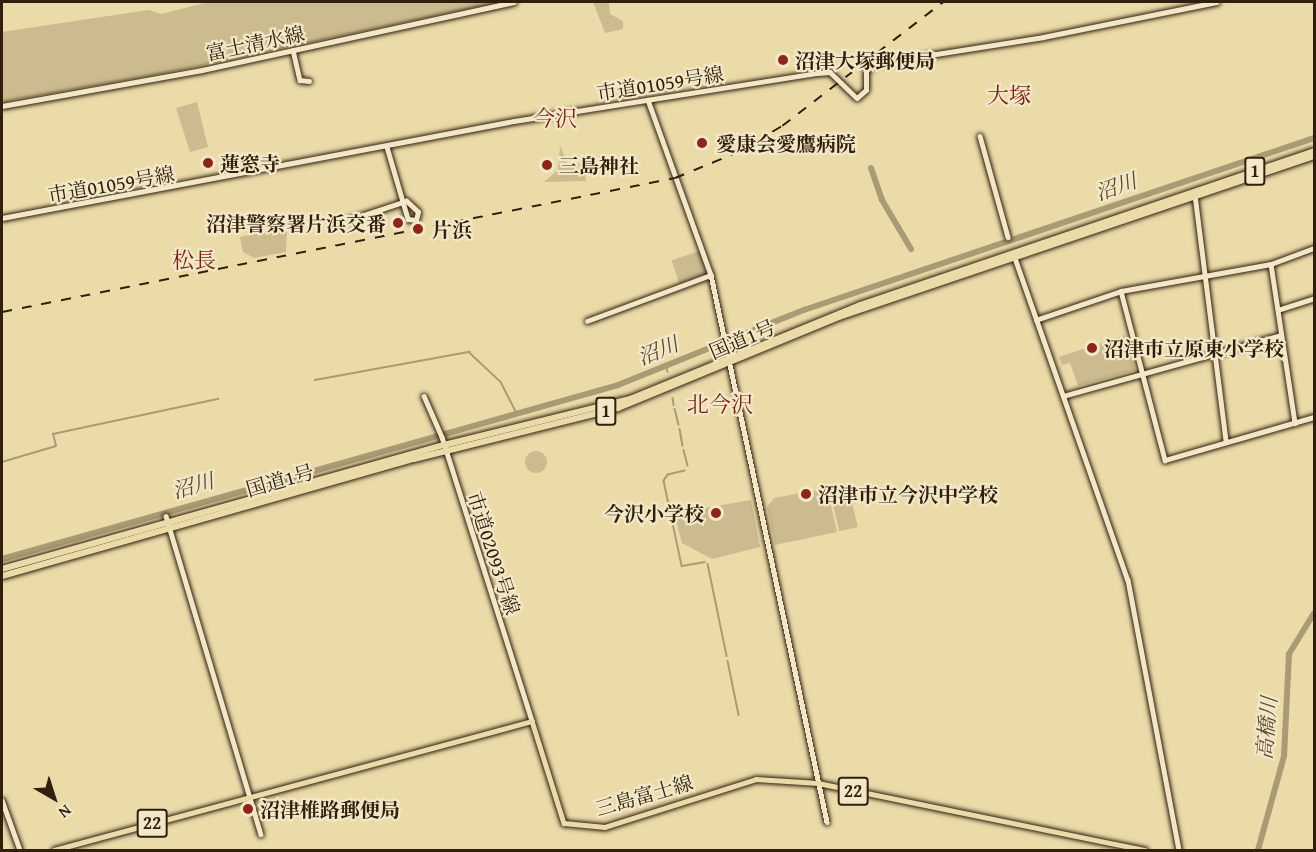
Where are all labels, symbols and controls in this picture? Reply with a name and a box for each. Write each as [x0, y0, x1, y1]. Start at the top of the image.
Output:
street label: 富士清水線 [204, 21, 306, 65]
place label: 沼津大塚郵便局 [795, 48, 935, 72]
marker: 沼津大塚郵便局 [776, 53, 790, 67]
street label: 市道01059号線 [595, 61, 725, 105]
district label: 大塚 [987, 83, 1031, 109]
district label: 今沢 [533, 106, 577, 132]
place label: 愛康会愛鷹病院 [716, 131, 856, 155]
marker: 愛康会愛鷹病院 [693, 134, 711, 152]
place label: 蓮窓寺 [220, 151, 280, 175]
place label: 三島神社 [559, 153, 639, 177]
marker: 蓮窓寺 [201, 156, 215, 170]
road number: 1 [1243, 156, 1267, 186]
marker: 三島神社 [540, 158, 554, 172]
street label: 市道01059号線 [46, 161, 176, 207]
water label: 沼川 [1092, 168, 1140, 206]
place label: 沼津警察署片浜交番 [206, 211, 386, 235]
marker: 沼津警察署片浜交番 [391, 216, 405, 230]
place label: 片浜 [432, 217, 472, 241]
marker: 片浜 [409, 220, 427, 238]
district label: 松長 [172, 248, 216, 274]
street label: 国道1号 [705, 314, 779, 364]
water label: 沼川 [634, 331, 682, 371]
place label: 沼津市立原東小学校 [1104, 336, 1284, 360]
marker: 沼津市立原東小学校 [1085, 341, 1099, 355]
district label: 北今沢 [687, 392, 753, 418]
road number: 1 [594, 396, 618, 426]
street label: 国道1号 [243, 459, 317, 501]
water label: 沼川 [169, 468, 217, 504]
place label: 沼津市立今沢中学校 [818, 482, 998, 506]
marker: 沼津市立今沢中学校 [799, 487, 813, 501]
street label: 市道02093号線 [463, 488, 525, 618]
place label: 今沢小学校 [604, 501, 704, 525]
marker: 今沢小学校 [709, 506, 723, 520]
water label: 高橋川 [1252, 696, 1282, 760]
north arrow [24, 768, 84, 828]
street label: 三島富士線 [593, 770, 695, 820]
road number: 22 [836, 776, 870, 806]
place label: 沼津椎路郵便局 [260, 797, 400, 821]
text: N [54, 799, 77, 825]
marker: 沼津椎路郵便局 [241, 802, 255, 816]
road number: 22 [136, 808, 168, 838]

